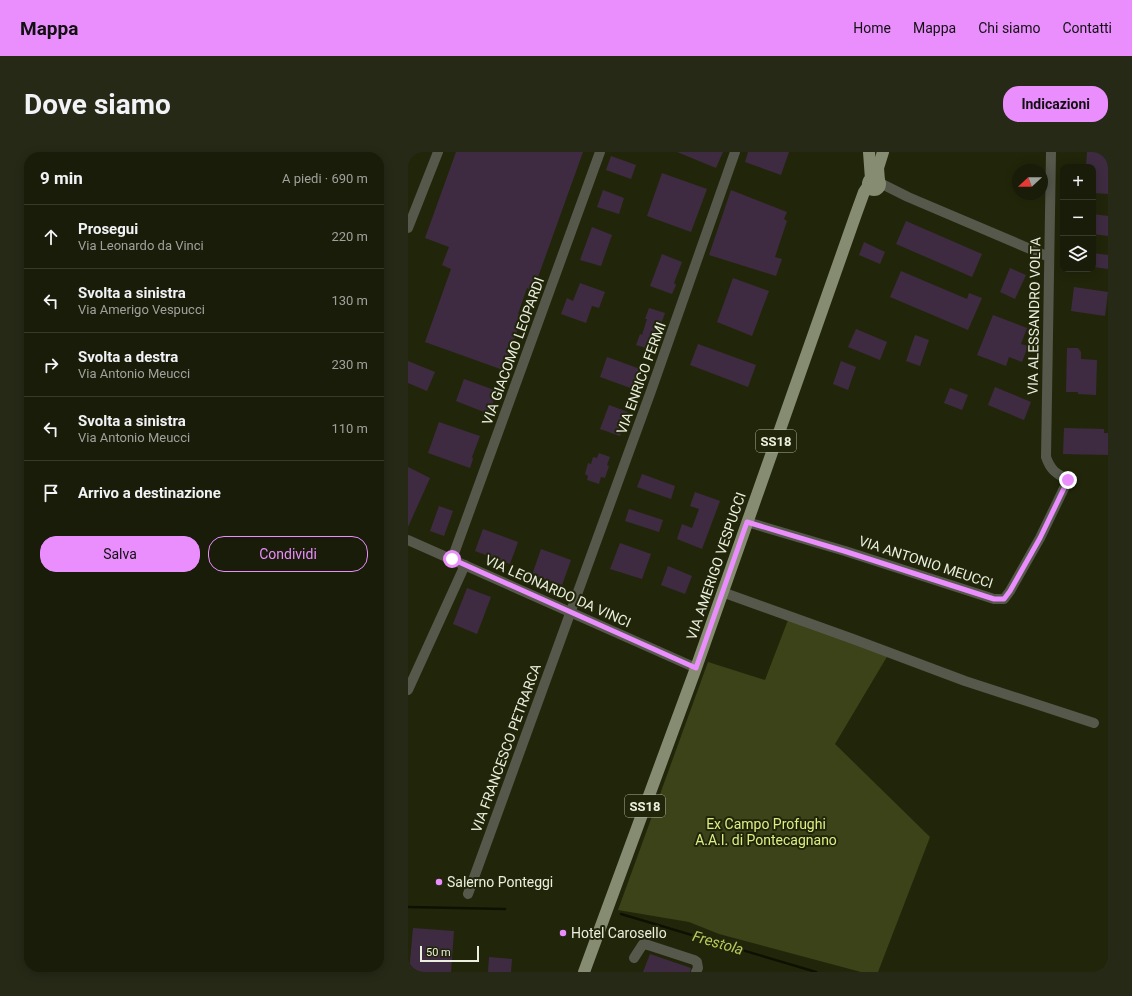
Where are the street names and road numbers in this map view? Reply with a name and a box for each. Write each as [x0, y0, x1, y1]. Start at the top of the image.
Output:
street label: VIA ALESSANDRO VOLTA [1025, 237, 1043, 395]
street label: VIA GIACOMO LEOPARDI [479, 275, 547, 427]
street label: VIA ENRICO FERMI [613, 320, 669, 436]
road number: SS18 [756, 430, 796, 452]
street label: VIA AMERIGO VESPUCCI [683, 490, 749, 642]
street label: VIA ANTONIO MEUCCI [857, 533, 995, 591]
street label: VIA LEONARDO DA VINCI [483, 552, 633, 630]
street label: VIA FRANCESCO PETRARCA [468, 661, 544, 835]
road number: SS18 [625, 795, 665, 817]

